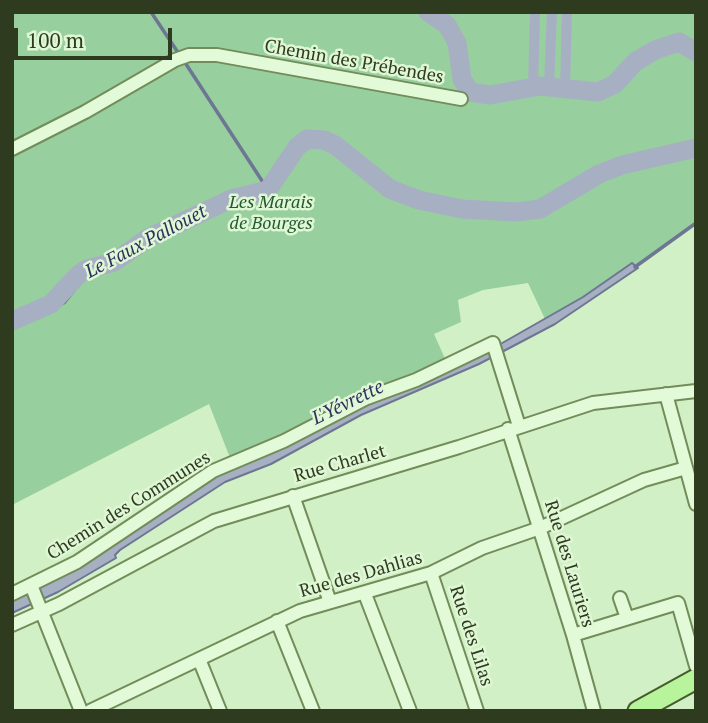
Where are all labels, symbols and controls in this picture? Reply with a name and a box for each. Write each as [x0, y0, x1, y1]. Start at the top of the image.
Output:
scale bar [18, 14, 175, 58]
text: 100 m [27, 26, 84, 54]
street label: Chemin des Prébendes [263, 36, 445, 88]
park label: Les Marais de Bourges [229, 192, 313, 234]
water label: Le Faux Pallouet [82, 201, 210, 283]
water label: L'Yévrette [308, 376, 388, 430]
street label: Rue Charlet [292, 441, 388, 487]
street label: Chemin des Communes [43, 447, 215, 565]
street label: Rue des Lauriers [539, 498, 599, 630]
street label: Rue des Dahlias [297, 547, 425, 603]
street label: Rue des Lilas [445, 583, 497, 689]

